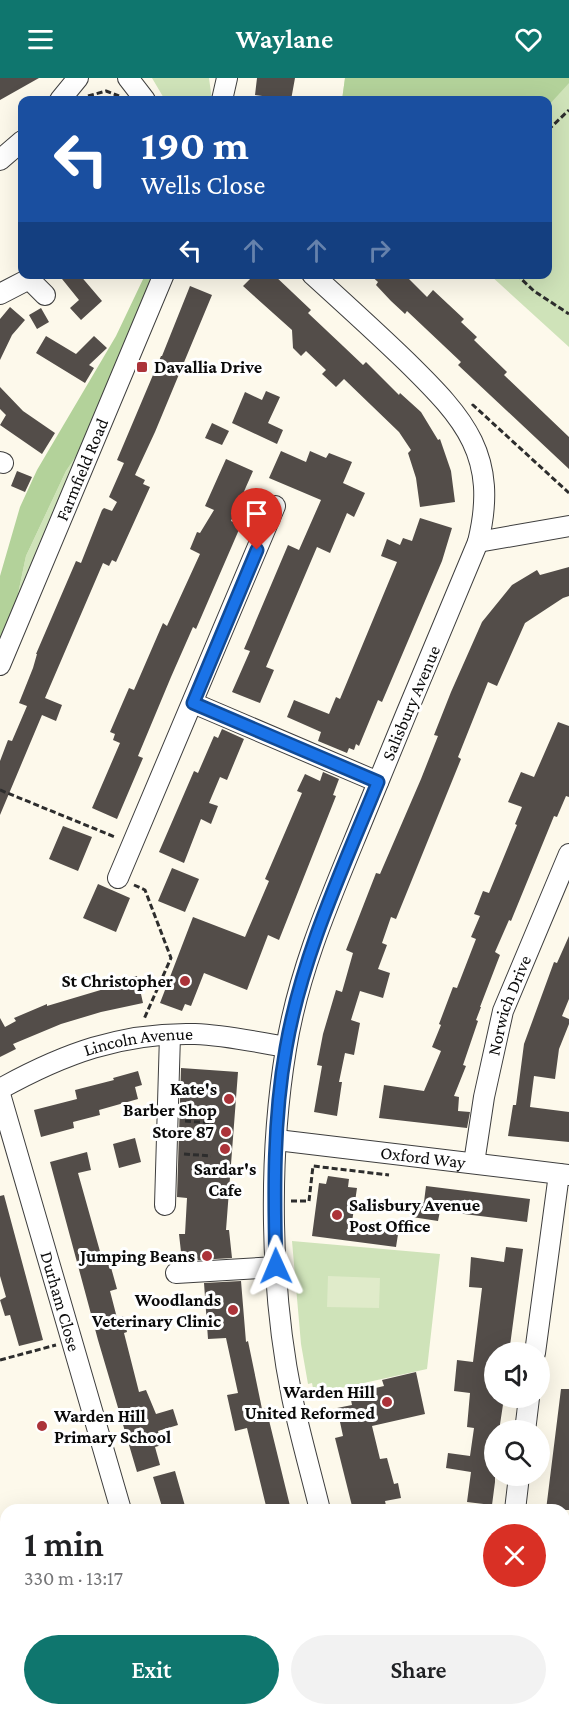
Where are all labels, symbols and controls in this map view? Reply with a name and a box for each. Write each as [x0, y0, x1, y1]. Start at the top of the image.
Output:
icon: menu [24, 23, 57, 56]
icon: heart [512, 23, 545, 56]
text: Waylane [236, 24, 333, 54]
icon: left [42, 120, 120, 198]
text: 190 m [141, 121, 249, 168]
text: Wells Close [141, 170, 265, 200]
icon: left [174, 234, 207, 267]
icon: ahead [237, 234, 270, 267]
icon: ahead [300, 234, 333, 267]
icon: right [363, 234, 396, 267]
place label: Davallia Drive [154, 357, 262, 377]
marker: Davallia Drive [135, 360, 149, 374]
street label: Farmfield Road [52, 415, 113, 524]
pin [231, 488, 282, 550]
icon: arrive [240, 497, 273, 530]
street label: Salisbury Avenue [378, 642, 444, 764]
street label: Norwich Drive [483, 952, 535, 1057]
place label: St Christopher [62, 971, 173, 991]
marker: St Christopher [178, 974, 192, 988]
street label: Lincoln Avenue [81, 1024, 193, 1060]
place label: Kate's Barber Shop [123, 1079, 217, 1120]
marker: Kate's Barber Shop [222, 1092, 236, 1106]
place label: Store 87 [152, 1122, 214, 1142]
marker: Store 87 [219, 1125, 233, 1139]
marker: Sardar's Cafe [218, 1142, 232, 1156]
street label: Oxford Way [379, 1142, 467, 1173]
place label: Sardar's Cafe [194, 1159, 256, 1200]
place label: Salisbury Avenue Post Office [349, 1195, 480, 1236]
marker: Salisbury Avenue Post Office [330, 1208, 344, 1222]
position arrow [244, 1234, 308, 1298]
place label: Jumping Beans [78, 1246, 195, 1266]
street label: Durham Close [36, 1249, 84, 1354]
marker: Jumping Beans [200, 1249, 214, 1263]
place label: Woodlands Veterinary Clinic [91, 1290, 221, 1331]
marker: Woodlands Veterinary Clinic [226, 1303, 240, 1317]
map controls [484, 1342, 550, 1486]
button: sound [484, 1342, 550, 1408]
place label: Warden Hill United Reformed [244, 1382, 375, 1423]
marker: Warden Hill United Reformed [380, 1395, 394, 1409]
place label: Warden Hill Primary School [53, 1406, 171, 1447]
marker: Warden Hill Primary School [35, 1419, 49, 1433]
button: search [484, 1420, 550, 1486]
text: 1 min [24, 1524, 104, 1564]
button: close [483, 1524, 546, 1587]
text: 330 m · 13:17 [24, 1567, 123, 1589]
button: Exit [24, 1635, 279, 1704]
button: Share [291, 1635, 546, 1704]

